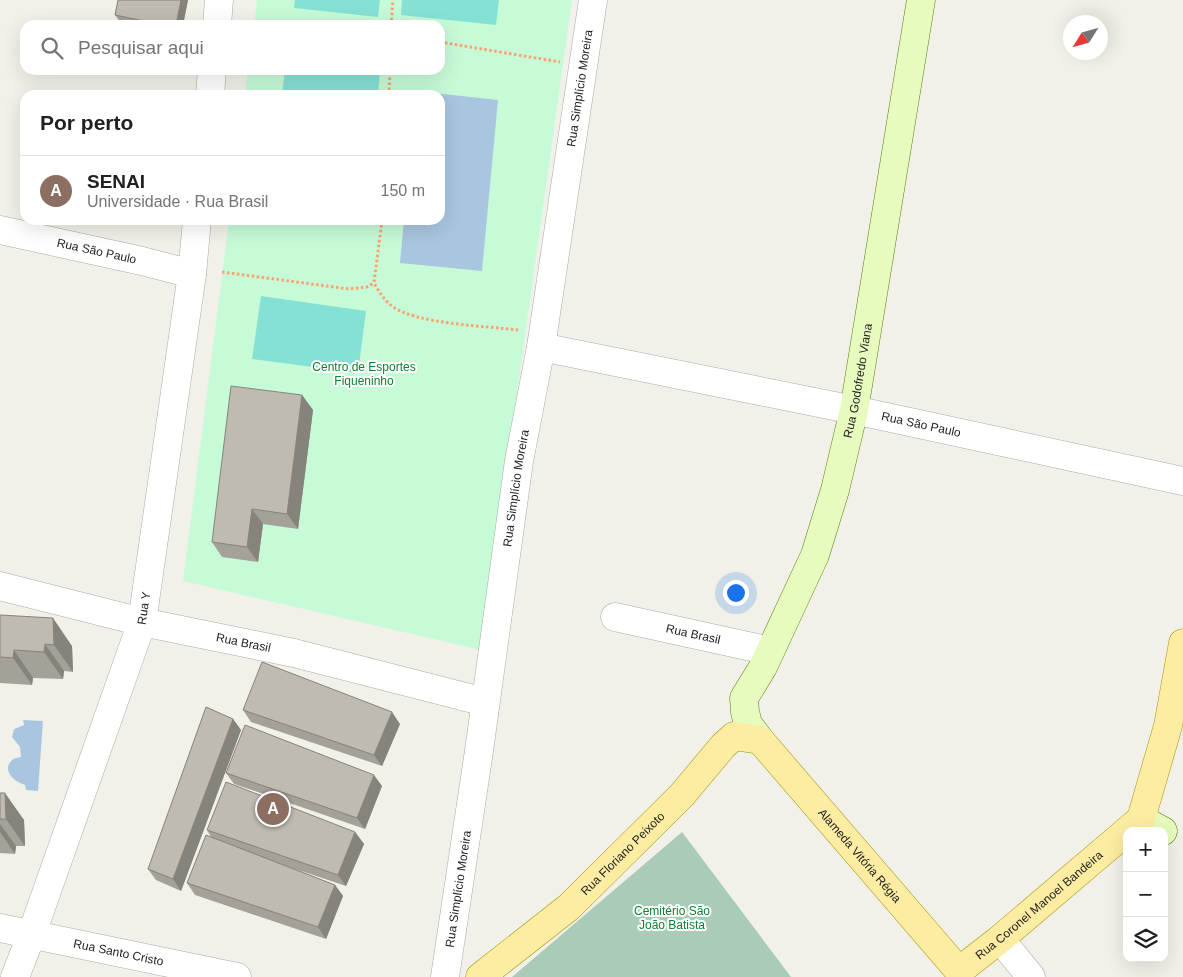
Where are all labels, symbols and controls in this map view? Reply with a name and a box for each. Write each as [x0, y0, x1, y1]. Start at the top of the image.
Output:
north arrow [1063, 15, 1108, 60]
search box [20, 20, 445, 75]
street label: Rua Simplício Moreira [564, 28, 595, 148]
icon: search [38, 34, 66, 62]
text: Pesquisar aqui [78, 37, 204, 58]
text: Por perto [40, 111, 133, 134]
text: SENAI [87, 171, 145, 192]
text: A [50, 182, 62, 199]
text: 150 m [381, 182, 425, 199]
text: Universidade · Rua Brasil [87, 193, 268, 210]
street label: Rua São Paulo [56, 236, 138, 267]
street label: Rua Godofredo Viana [841, 322, 875, 439]
park label: Centro de Esportes Fiqueninho [312, 360, 416, 388]
street label: Rua São Paulo [880, 409, 962, 440]
street label: Rua Simplício Moreira [500, 428, 532, 548]
your location [723, 580, 749, 606]
street label: Rua Y [135, 591, 153, 626]
street label: Rua Brasil [665, 621, 722, 647]
street label: Rua Brasil [215, 630, 272, 655]
pin: A [257, 790, 289, 828]
street label: Alameda Vitória Régia [815, 806, 904, 906]
street label: Rua Floriano Peixoto [578, 809, 668, 898]
map controls [1123, 827, 1168, 962]
button: + [1123, 827, 1168, 872]
street label: Rua Simplício Moreira [443, 829, 474, 948]
street label: Rua Coronel Manoel Bandeira [973, 848, 1106, 962]
button: − [1123, 872, 1168, 917]
park label: Cemitério São João Batista [634, 904, 710, 932]
button: layers [1123, 917, 1168, 962]
street label: Rua Santo Cristo [72, 936, 165, 969]

